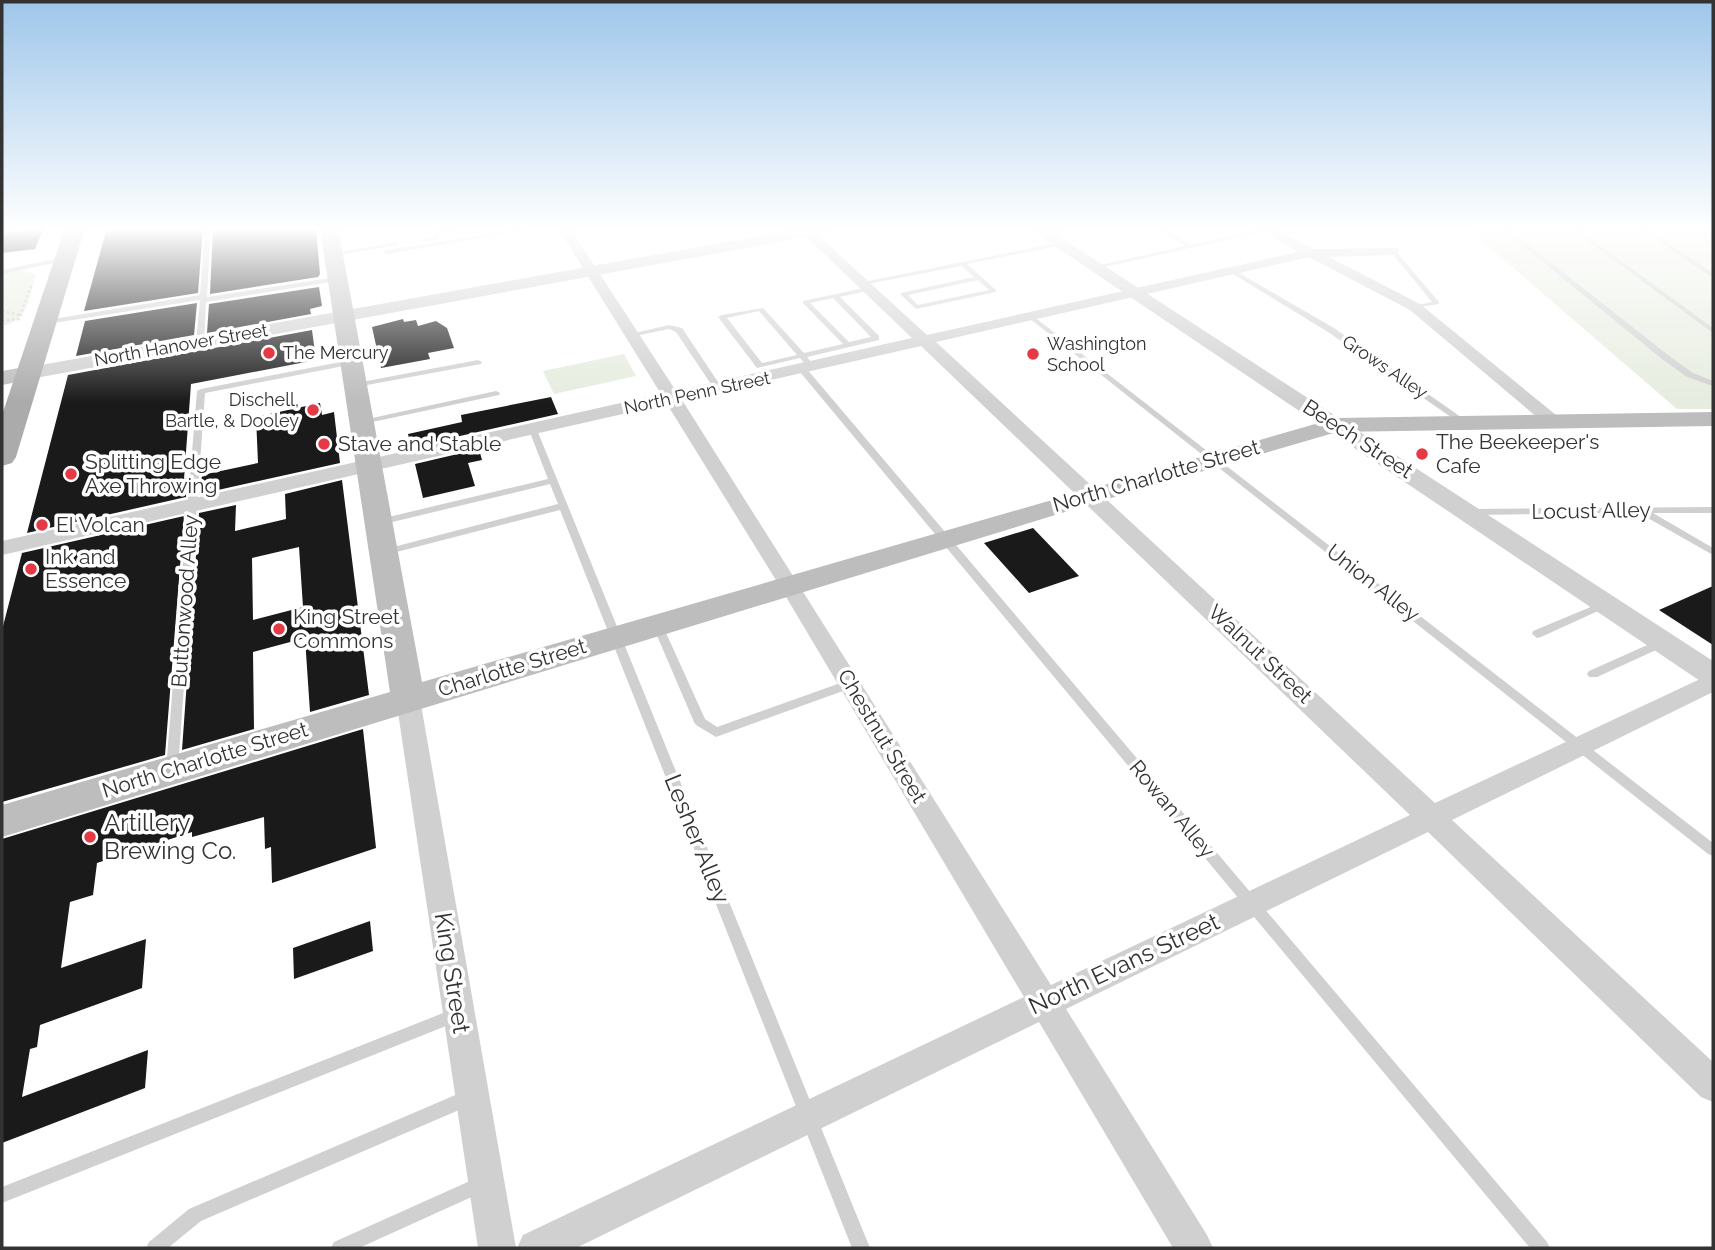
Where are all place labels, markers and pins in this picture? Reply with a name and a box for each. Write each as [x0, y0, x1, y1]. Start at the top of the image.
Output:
place label: Washington School [1047, 333, 1147, 375]
place label: The Mercury [283, 342, 389, 363]
marker: The Mercury [261, 345, 277, 361]
marker: Washington School [1025, 346, 1041, 362]
place label: Dischell, Bartle, & Dooley [165, 389, 299, 431]
marker: Dischell, Bartle, & Dooley [305, 402, 321, 418]
place label: The Beekeeper's Cafe [1436, 429, 1599, 478]
place label: Stave and Stable [338, 431, 501, 456]
marker: Stave and Stable [316, 436, 332, 452]
marker: The Beekeeper's Cafe [1414, 446, 1430, 462]
place label: Splitting Edge Axe Throwing [85, 449, 221, 498]
marker: Splitting Edge Axe Throwing [63, 466, 79, 482]
place label: El Volcan [56, 512, 145, 537]
marker: El Volcan [34, 517, 50, 533]
place label: Ink and Essence [45, 544, 126, 593]
marker: Ink and Essence [23, 561, 39, 577]
place label: King Street Commons [293, 604, 400, 653]
marker: King Street Commons [271, 621, 287, 637]
place label: Artillery Brewing Co. [104, 808, 236, 865]
marker: Artillery Brewing Co. [82, 829, 98, 845]

